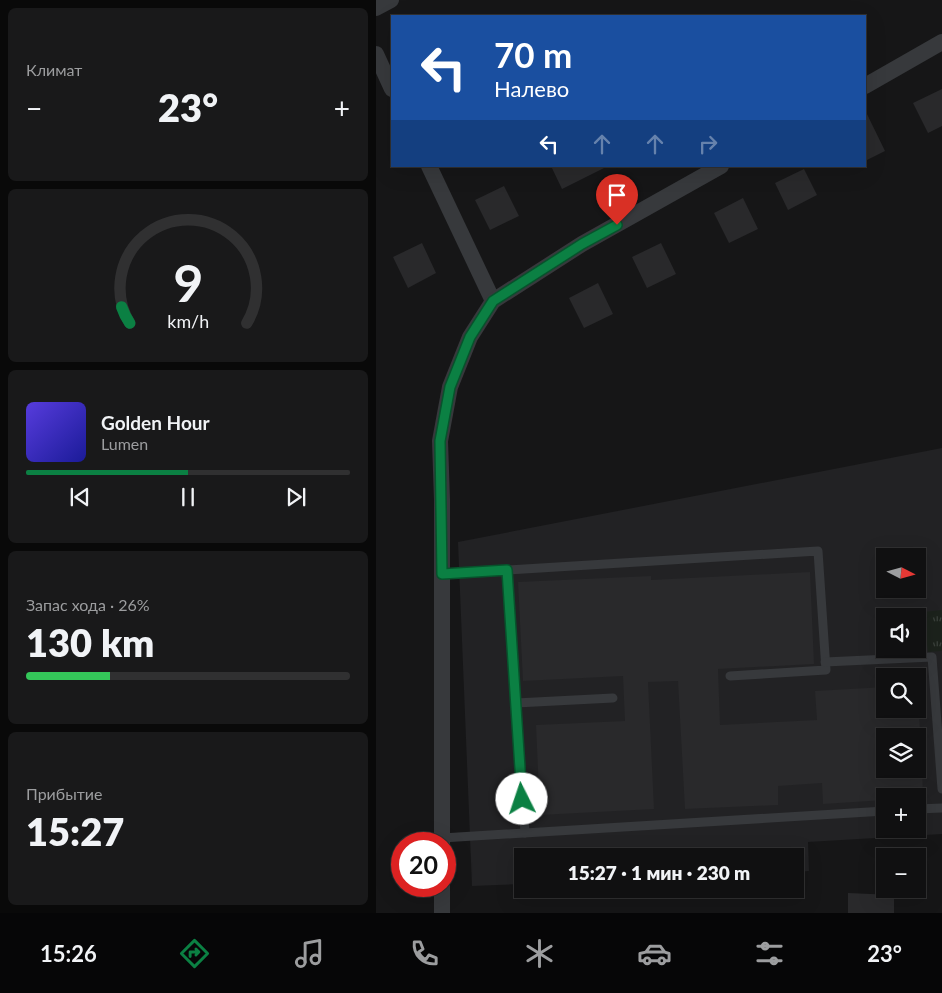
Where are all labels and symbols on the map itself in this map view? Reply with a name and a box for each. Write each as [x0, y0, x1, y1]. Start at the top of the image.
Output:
pin [596, 174, 638, 225]
north arrow [876, 548, 926, 598]
position arrow [495, 772, 547, 824]
speed limit sign: 20 [391, 832, 456, 897]

